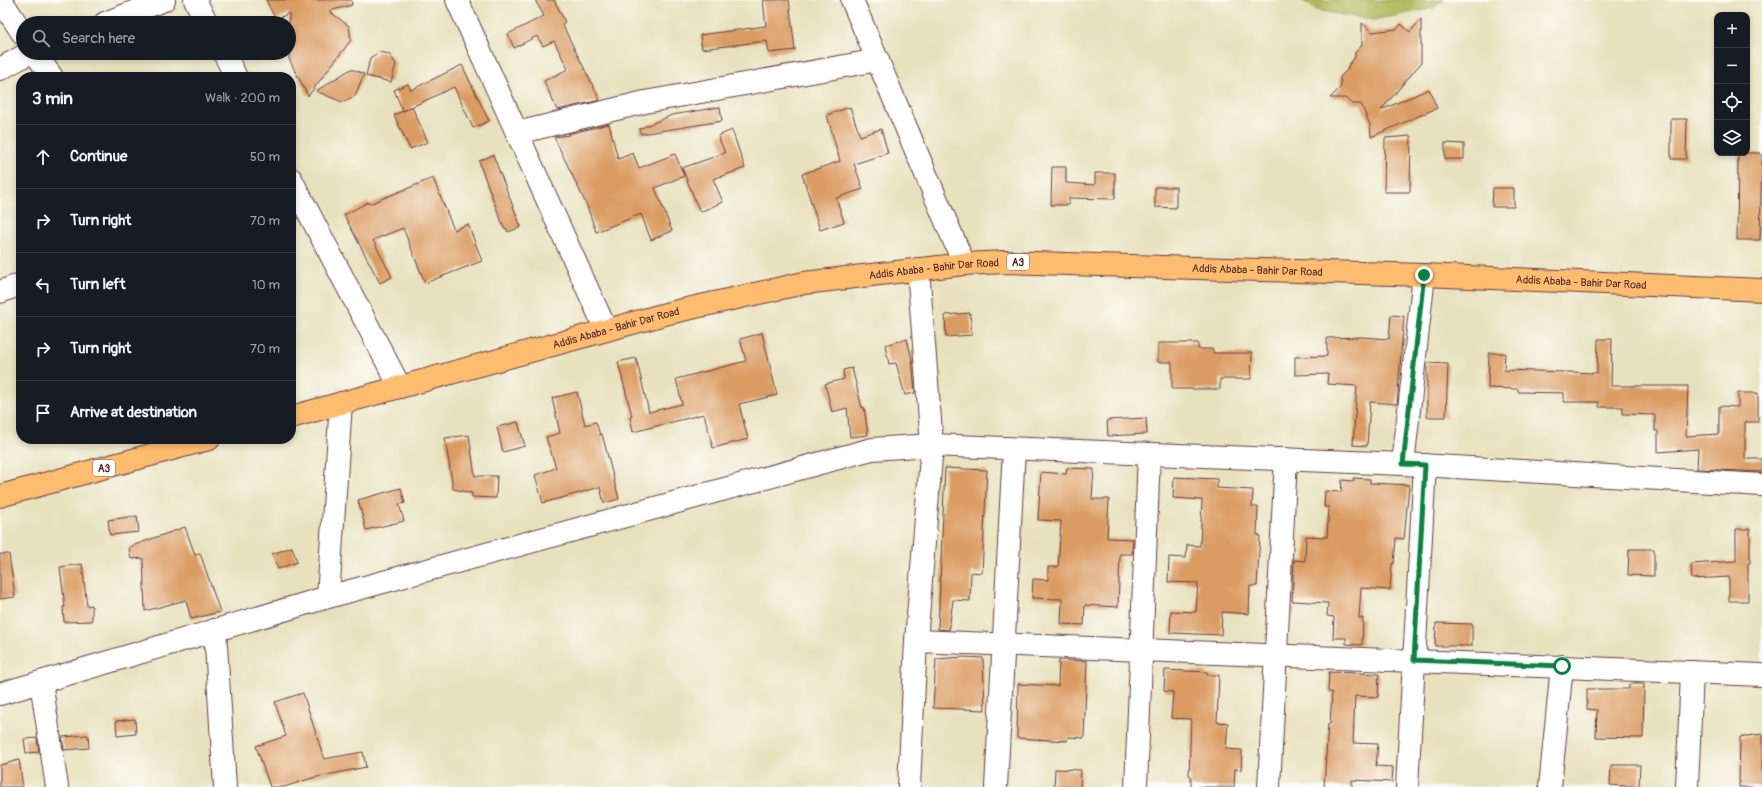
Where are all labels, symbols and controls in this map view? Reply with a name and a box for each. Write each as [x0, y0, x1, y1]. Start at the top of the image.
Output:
map controls [1714, 12, 1750, 156]
button: + [1714, 12, 1750, 48]
search box [16, 16, 296, 60]
icon: search [30, 27, 52, 49]
text: Search here [62, 29, 135, 48]
button: − [1714, 48, 1750, 84]
button: locate [1714, 84, 1750, 120]
text: 3 min [32, 88, 73, 109]
text: Walk · 200 m [205, 90, 280, 106]
button: layers [1714, 120, 1750, 156]
icon: ahead [32, 146, 54, 168]
text: Continue [70, 147, 128, 166]
text: 50 m [250, 149, 280, 165]
icon: right [32, 210, 54, 232]
text: Turn right [70, 211, 131, 230]
text: 70 m [250, 213, 280, 229]
road number: A3 [1007, 254, 1029, 270]
street label: Addis Ababa - Bahir Dar Road [868, 256, 999, 282]
street label: Addis Ababa - Bahir Dar Road [1192, 262, 1323, 279]
route end [1415, 266, 1433, 284]
street label: Addis Ababa - Bahir Dar Road [1515, 273, 1647, 292]
icon: left [32, 274, 54, 296]
text: Turn left [70, 275, 126, 294]
text: 10 m [252, 277, 280, 293]
street label: Addis Ababa - Bahir Dar Road [551, 305, 681, 352]
icon: right [32, 338, 54, 360]
text: Turn right [70, 339, 131, 358]
text: 70 m [250, 341, 280, 357]
icon: arrive [32, 402, 54, 424]
text: Arrive at destination [70, 403, 197, 422]
road number: A3 [93, 460, 115, 476]
route start [1553, 657, 1571, 675]

